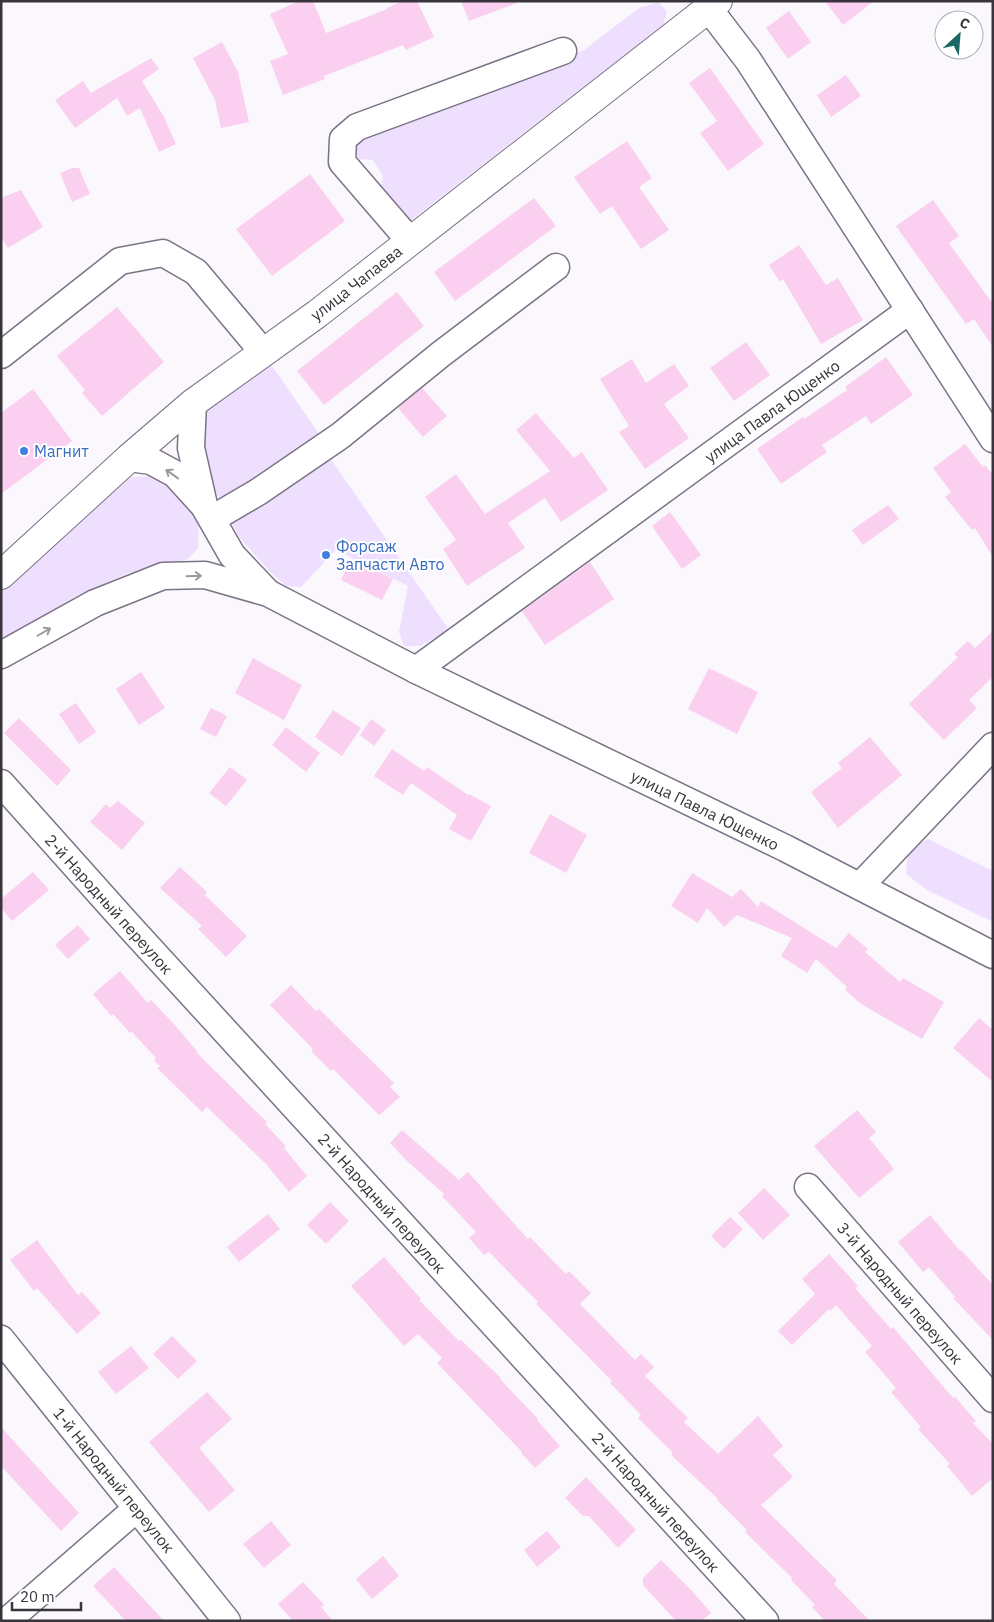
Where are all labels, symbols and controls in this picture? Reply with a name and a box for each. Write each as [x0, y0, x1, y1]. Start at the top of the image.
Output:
north arrow [934, 10, 984, 60]
text: С [957, 13, 973, 33]
street label: улица Чапаева [306, 241, 406, 325]
street label: улица Павла Ющенко [701, 355, 844, 467]
place label: Магнит [34, 441, 89, 461]
marker: Магнит [18, 445, 30, 457]
one-way arrow [165, 469, 179, 479]
place label: Форсаж Запчасти Авто [336, 536, 445, 574]
marker: Форсаж Запчасти Авто [320, 549, 332, 561]
one-way arrow [186, 571, 202, 580]
one-way arrow [37, 627, 52, 637]
street label: улица Павла Ющенко [628, 765, 782, 855]
street label: 2-й Народный переулок [41, 830, 177, 978]
street label: 2-й Народный переулок [314, 1129, 450, 1277]
street label: 3-й Народный переулок [833, 1218, 967, 1368]
street label: 1-й Народный переулок [49, 1403, 179, 1557]
street label: 2-й Народный переулок [588, 1428, 724, 1576]
scale bar [12, 1580, 81, 1612]
text: 20 m [20, 1587, 55, 1606]

